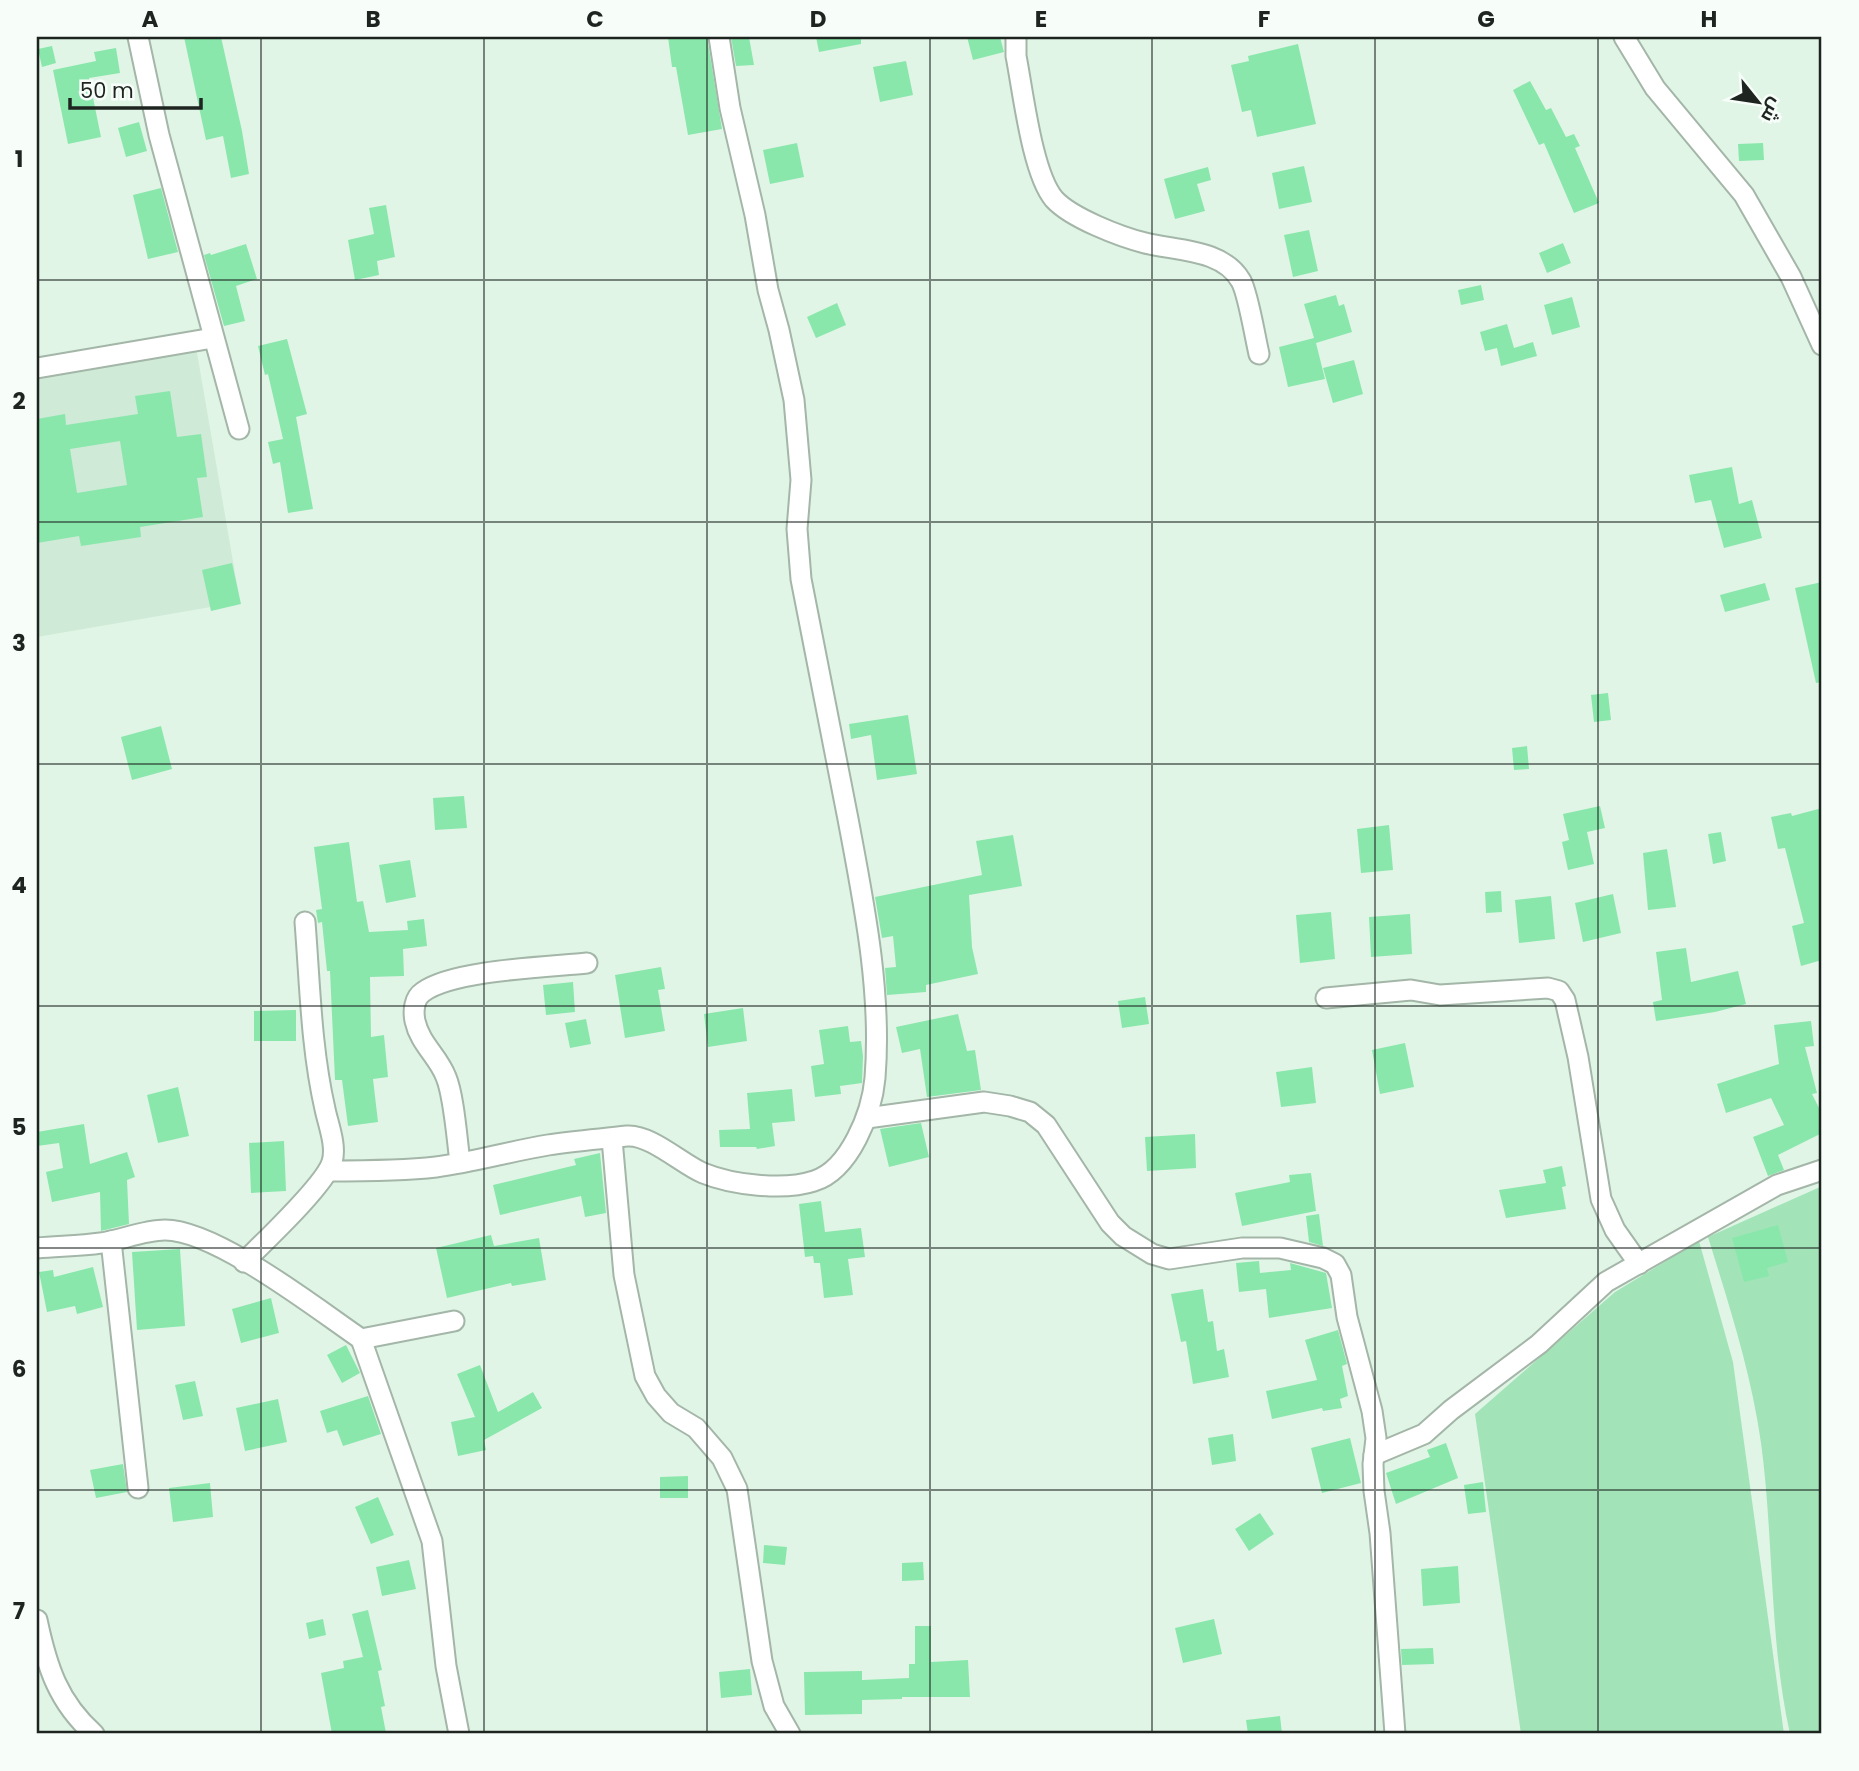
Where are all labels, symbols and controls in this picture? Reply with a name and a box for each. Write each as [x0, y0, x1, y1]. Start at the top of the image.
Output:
text: A [142, 3, 159, 35]
text: B [365, 3, 381, 35]
text: C [586, 3, 604, 35]
text: D [810, 3, 826, 35]
text: E [1035, 3, 1047, 35]
text: F [1258, 3, 1270, 35]
text: G [1477, 3, 1495, 35]
text: H [1701, 3, 1717, 35]
scale bar [70, 66, 201, 110]
north arrow [1722, 66, 1792, 136]
text: 50 m [80, 76, 134, 105]
text: ش [1755, 93, 1790, 128]
text: 1 [15, 143, 23, 175]
text: 2 [12, 385, 26, 417]
text: 3 [12, 627, 26, 659]
text: 4 [11, 869, 27, 901]
text: 5 [12, 1111, 26, 1143]
text: 6 [12, 1353, 26, 1385]
text: 7 [13, 1595, 25, 1627]

